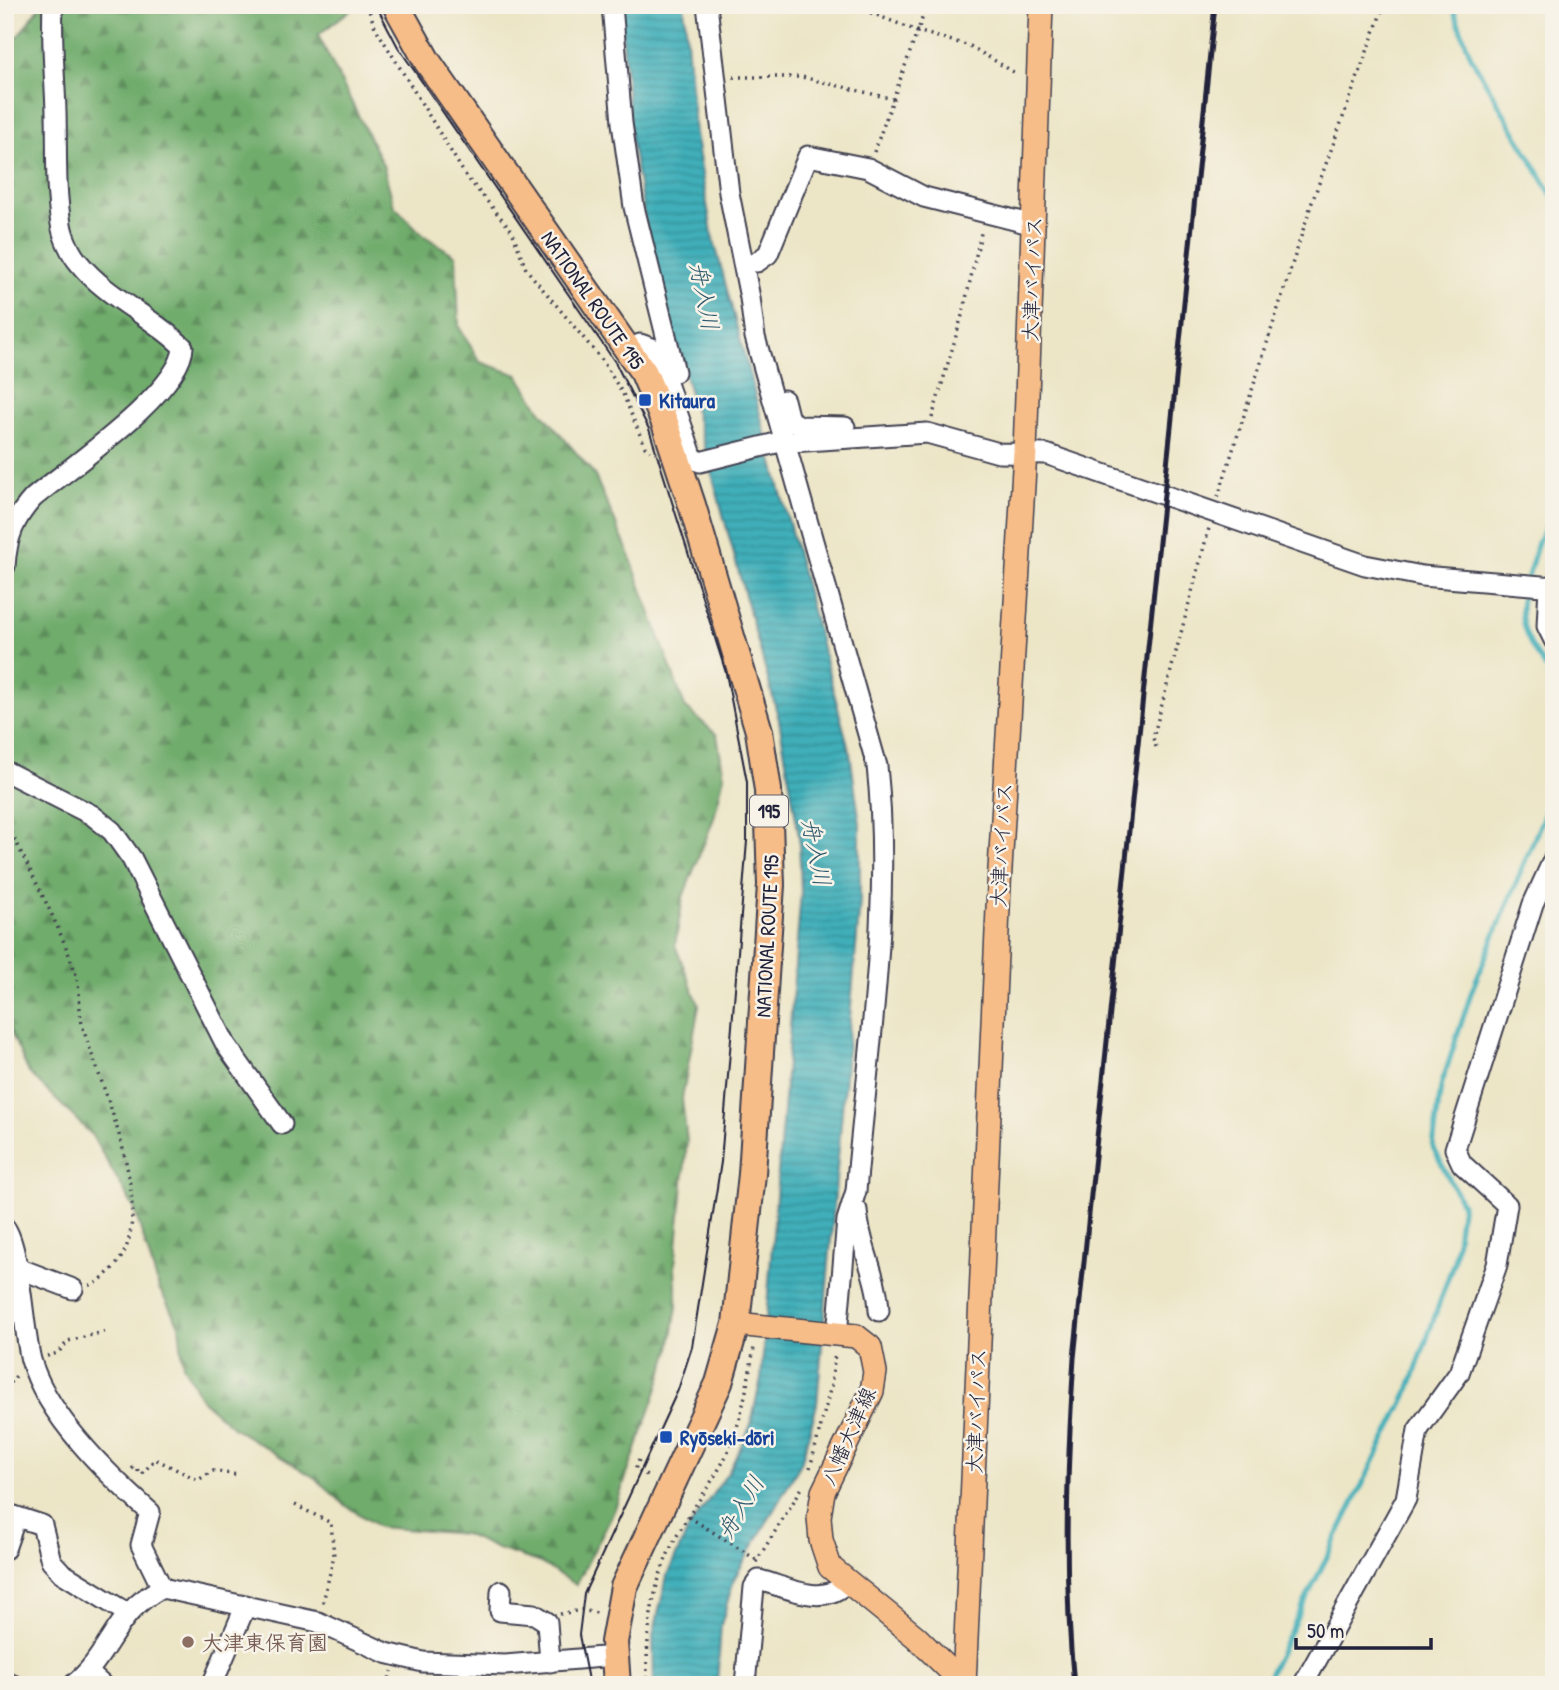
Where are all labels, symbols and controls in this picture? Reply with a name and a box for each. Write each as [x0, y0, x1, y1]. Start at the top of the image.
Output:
street label: 大津バイパス [1015, 216, 1049, 342]
street label: NATIONAL ROUTE 195 [534, 225, 652, 375]
water label: 舟入川 [683, 259, 727, 333]
place label: Kitaura [659, 386, 716, 415]
marker: Kitaura [637, 392, 653, 408]
street label: 大津バイパス [983, 782, 1019, 908]
road number: 195 [750, 796, 788, 826]
water label: 舟入川 [795, 815, 839, 889]
street label: NATIONAL ROUTE 195 [748, 854, 786, 1018]
street label: 大津バイパス [959, 1348, 993, 1474]
street label: 八幡大津線 [813, 1382, 883, 1490]
place label: Ryōseki-dōri [680, 1423, 775, 1453]
marker: Ryōseki-dōri [658, 1429, 674, 1445]
water label: 舟入川 [709, 1469, 771, 1545]
scale bar [1296, 1606, 1431, 1650]
text: 50 m [1307, 1616, 1344, 1645]
place label: 大津東保育園 [202, 1628, 328, 1657]
marker: 大津東保育園 [180, 1634, 196, 1650]

